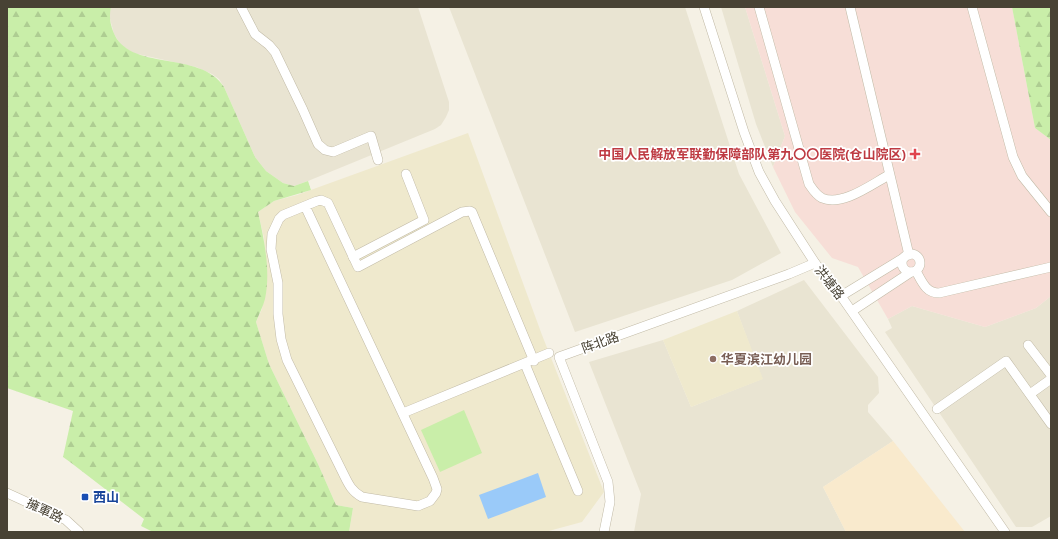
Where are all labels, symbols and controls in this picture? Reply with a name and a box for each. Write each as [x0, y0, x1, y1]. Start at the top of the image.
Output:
place label: 中国人民解放军联勤保障部队第九〇〇医院(仓山院区) [598, 145, 906, 163]
marker: 中国人民解放军联勤保障部队第九〇〇医院(仓山院区) [909, 148, 921, 160]
street label: 洪塘路 [811, 261, 849, 303]
street label: 阵北路 [579, 327, 621, 357]
place label: 华夏滨江幼儿园 [721, 350, 812, 368]
marker: 华夏滨江幼儿园 [708, 354, 718, 364]
place label: 西山 [93, 488, 119, 506]
marker: 西山 [80, 492, 90, 502]
street label: 擁軍路 [24, 494, 66, 526]

